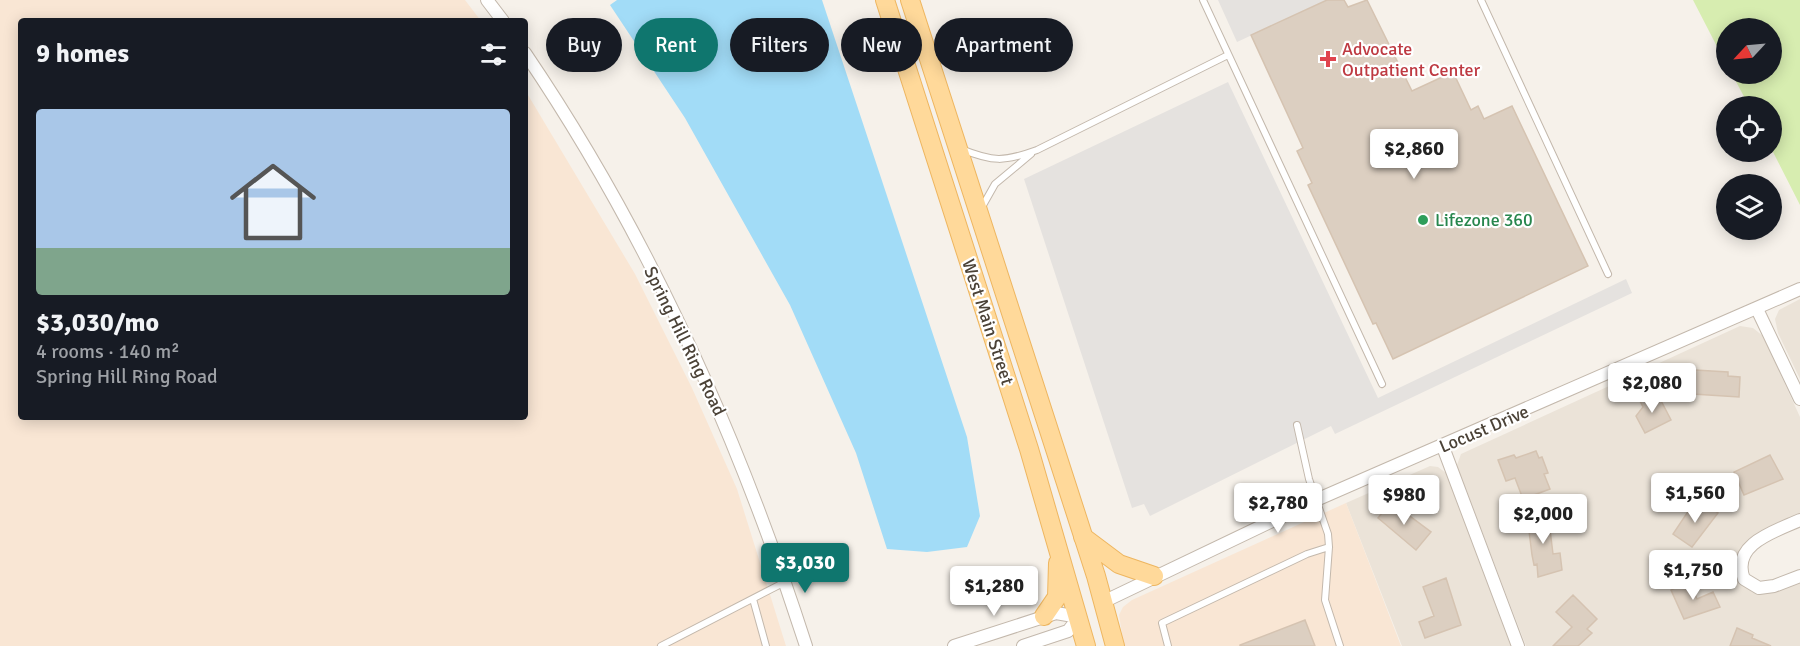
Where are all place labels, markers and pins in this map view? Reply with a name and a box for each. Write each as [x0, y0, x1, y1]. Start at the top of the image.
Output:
place label: Advocate Outpatient Center [1342, 38, 1481, 81]
marker: Advocate Outpatient Center [1319, 50, 1337, 68]
pin: $2,860 [1365, 129, 1463, 180]
place label: Lifezone 360 [1435, 209, 1533, 231]
marker: Lifezone 360 [1416, 213, 1430, 227]
pin: $2,080 [1603, 363, 1701, 414]
pin: $1,560 [1646, 473, 1744, 524]
pin: $980 [1368, 475, 1440, 526]
pin: $2,780 [1229, 483, 1327, 534]
pin: $2,000 [1494, 494, 1592, 545]
pin: $3,030 [756, 543, 854, 594]
pin: $1,750 [1644, 550, 1742, 601]
pin: $1,280 [945, 566, 1043, 617]

